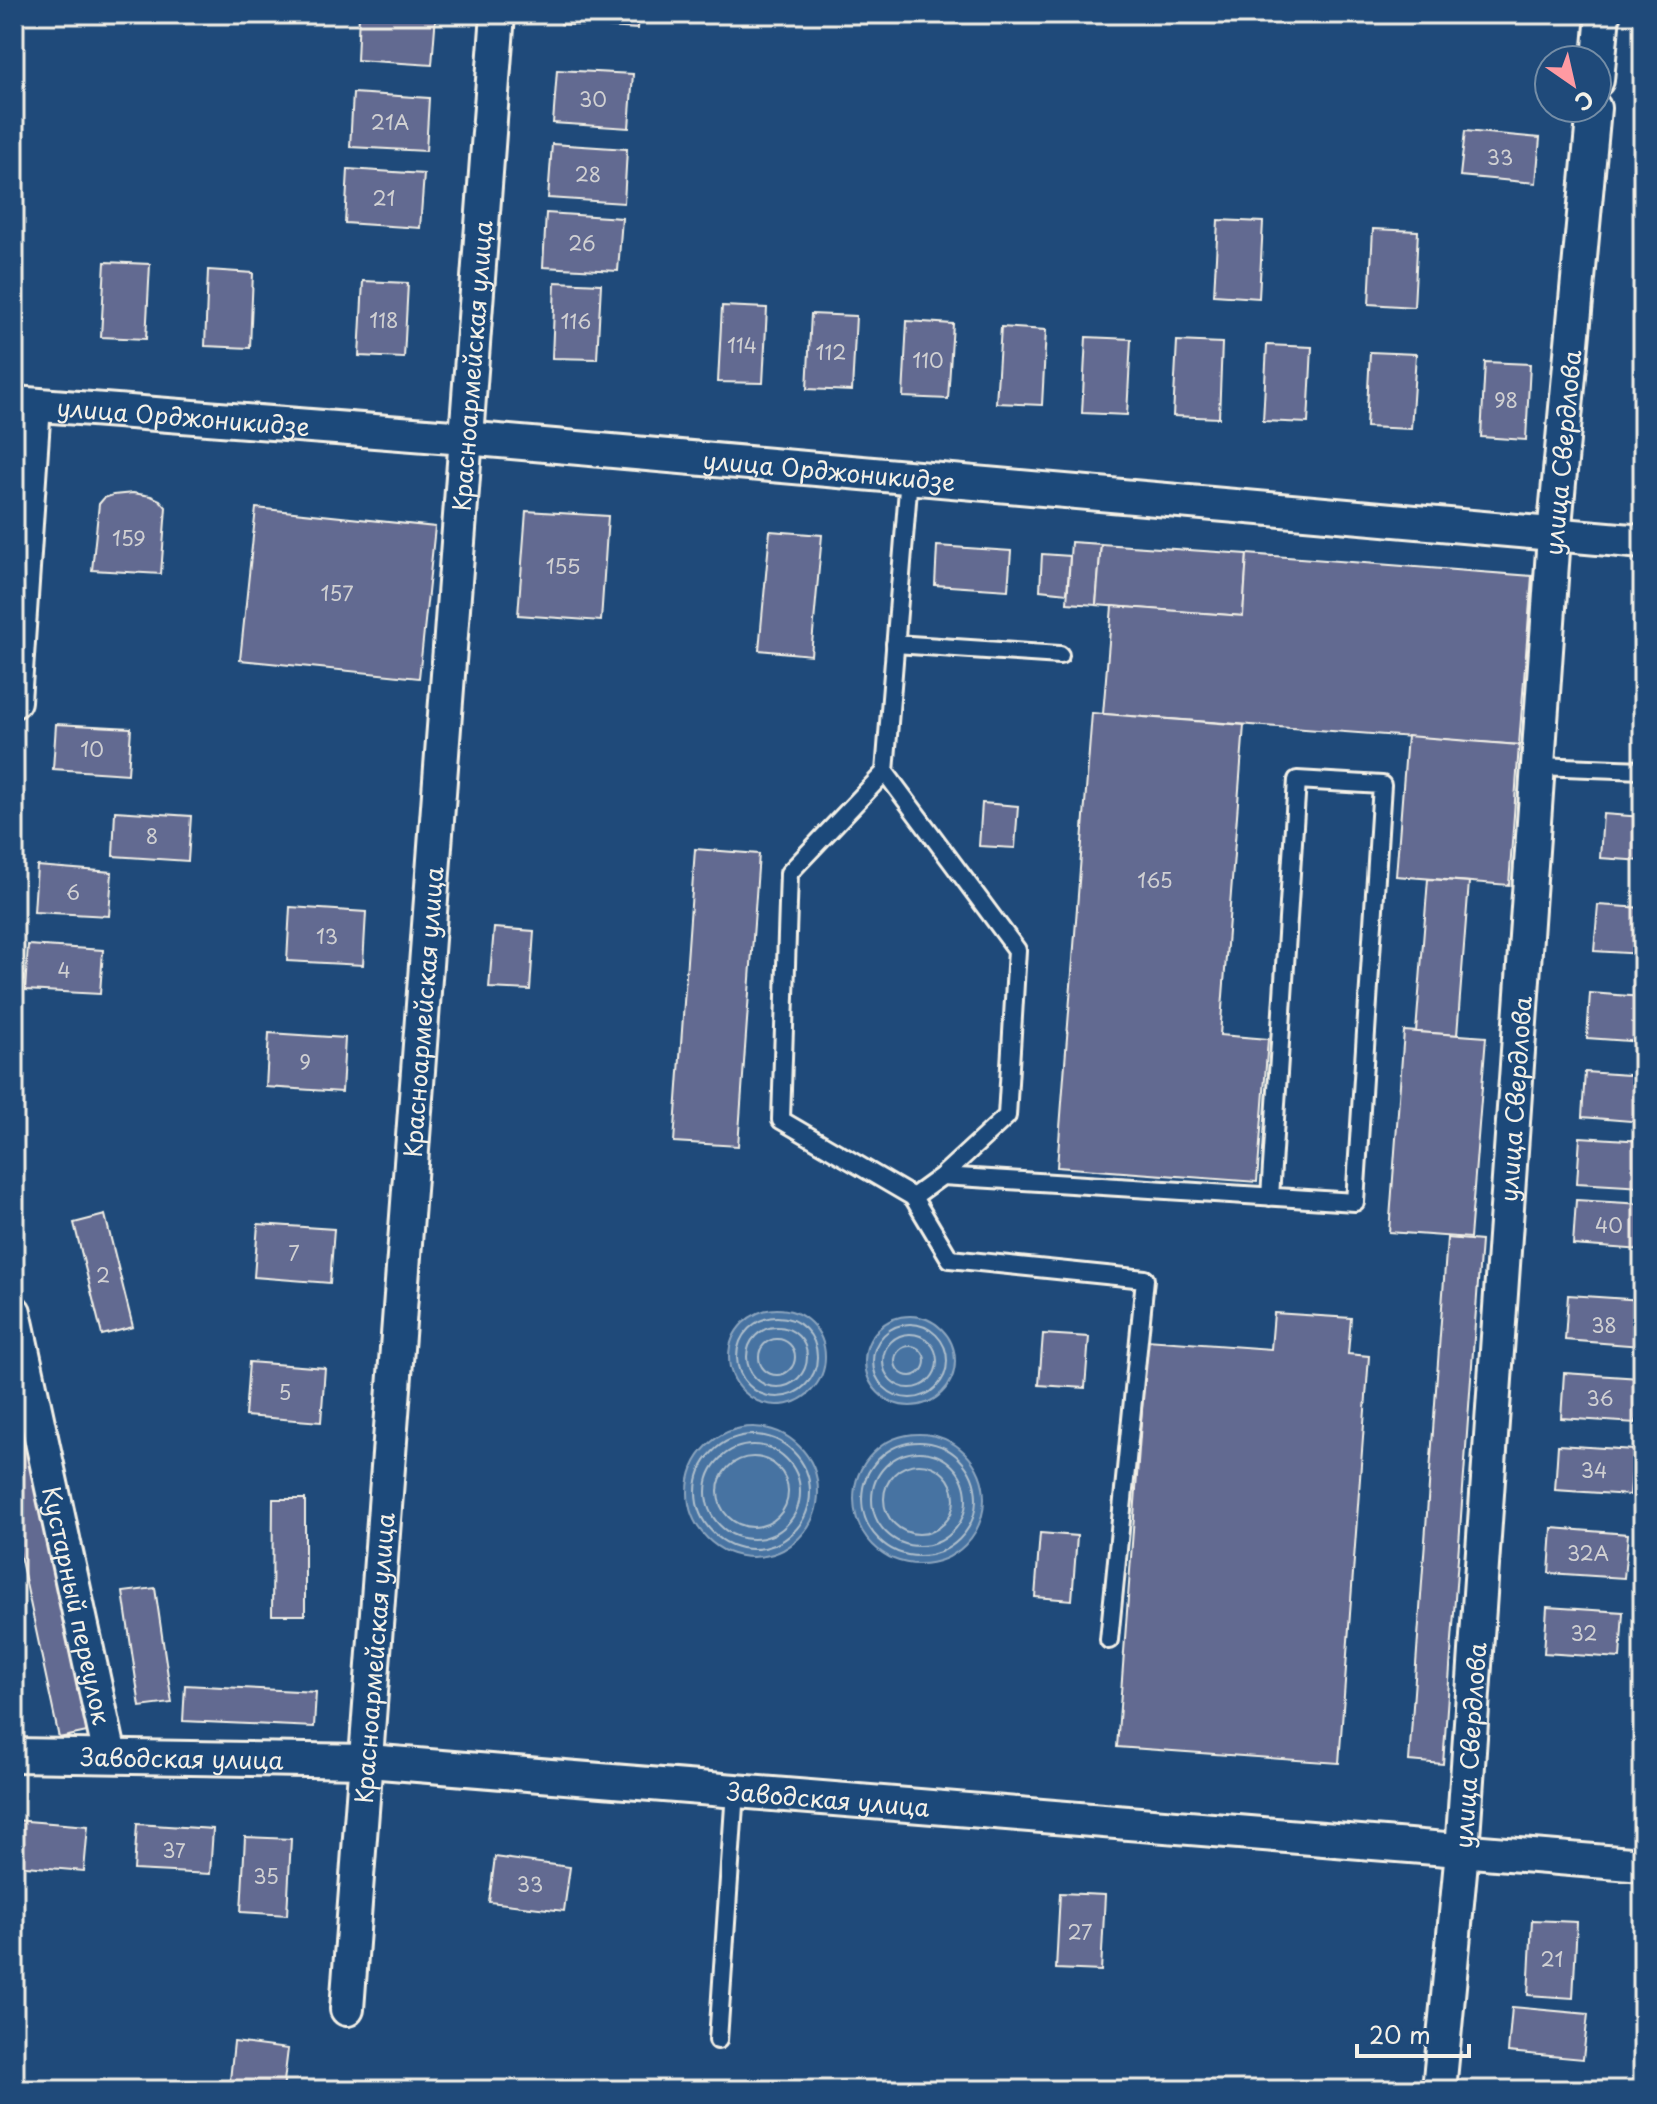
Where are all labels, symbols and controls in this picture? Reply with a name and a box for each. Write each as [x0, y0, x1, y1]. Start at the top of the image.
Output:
north arrow [1533, 44, 1613, 124]
house number: 30 [579, 84, 607, 114]
text: С [1569, 84, 1601, 120]
house number: 21А [371, 107, 409, 137]
house number: 33 [1487, 142, 1513, 172]
house number: 28 [575, 159, 601, 189]
house number: 21 [372, 183, 396, 213]
street label: Красноармейская улица [442, 219, 500, 512]
house number: 26 [568, 228, 596, 258]
house number: 118 [369, 305, 399, 335]
house number: 116 [561, 306, 591, 336]
house number: 114 [727, 330, 757, 360]
house number: 112 [816, 337, 846, 367]
house number: 110 [912, 345, 944, 375]
street label: улица Свердлова [1535, 348, 1589, 557]
house number: 98 [1494, 385, 1518, 415]
street label: улица Орджоникидзе [56, 388, 311, 444]
street label: улица Орджоникидзе [701, 441, 957, 499]
house number: 159 [112, 523, 146, 553]
house number: 155 [546, 551, 580, 581]
house number: 157 [321, 578, 353, 608]
house number: 10 [80, 734, 104, 764]
house number: 8 [146, 821, 158, 851]
street label: Красноармейская улица [394, 865, 451, 1159]
house number: 165 [1137, 865, 1173, 895]
house number: 6 [66, 877, 80, 907]
house number: 13 [316, 921, 338, 951]
house number: 4 [57, 955, 71, 985]
street label: улица Свердлова [1489, 995, 1540, 1203]
house number: 9 [299, 1047, 311, 1077]
house number: 40 [1595, 1210, 1623, 1240]
house number: 7 [288, 1238, 300, 1268]
house number: 2 [96, 1260, 110, 1290]
house number: 38 [1591, 1310, 1617, 1340]
house number: 5 [279, 1377, 291, 1407]
house number: 36 [1586, 1383, 1614, 1413]
house number: 34 [1581, 1455, 1607, 1485]
street label: Кустарный переулок [34, 1483, 121, 1728]
street label: Красноармейская улица [345, 1511, 403, 1805]
house number: 32А [1567, 1538, 1609, 1568]
house number: 32 [1571, 1618, 1597, 1648]
street label: улица Свердлова [1444, 1641, 1495, 1850]
street label: Заводская улица [80, 1738, 284, 1778]
street label: Заводская улица [726, 1772, 931, 1825]
house number: 37 [162, 1835, 186, 1865]
house number: 35 [253, 1861, 279, 1891]
house number: 33 [517, 1869, 543, 1899]
house number: 27 [1068, 1917, 1092, 1947]
house number: 21 [1540, 1944, 1564, 1974]
scale bar [1357, 2008, 1469, 2058]
text: 20 m [1369, 2016, 1431, 2052]

